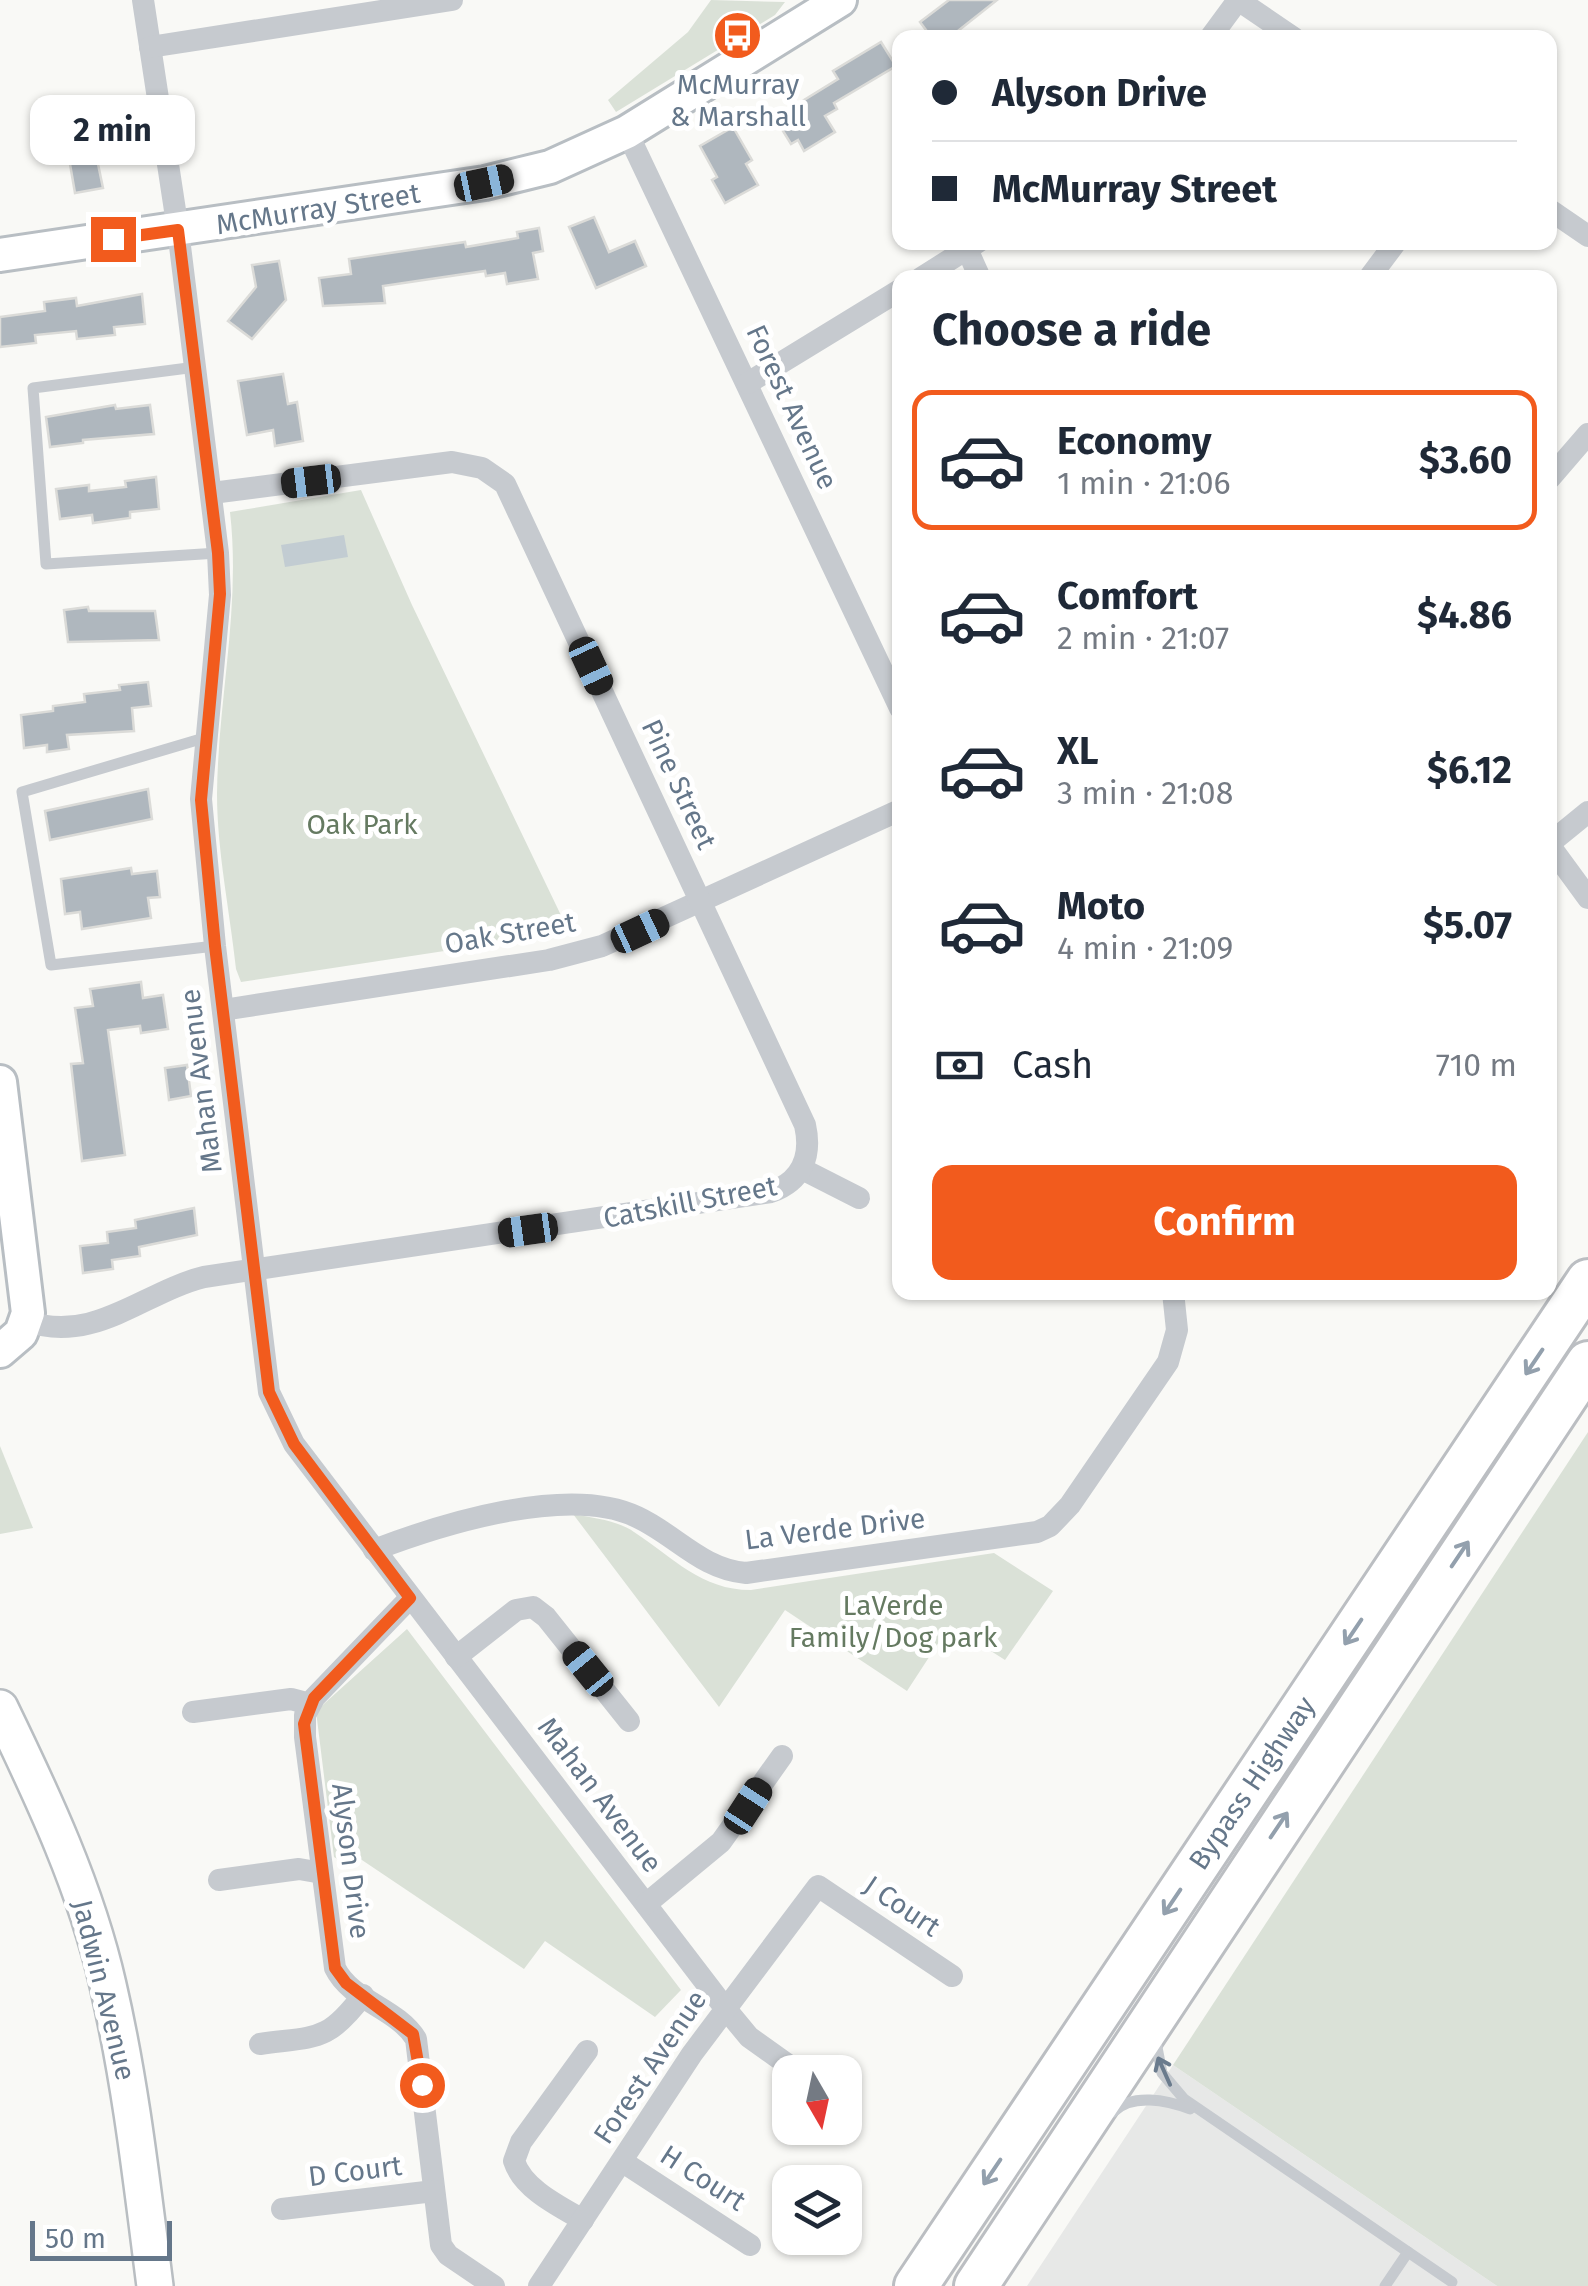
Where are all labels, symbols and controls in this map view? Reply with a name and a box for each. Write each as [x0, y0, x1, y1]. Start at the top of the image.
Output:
bus stop icon: McMurray & Marshall [712, 10, 764, 62]
place label: McMurray & Marshall [670, 68, 806, 133]
text: Alyson Drive [992, 70, 1207, 116]
callout: 2 min [31, 94, 196, 164]
text: 2 min [73, 111, 152, 149]
car [452, 162, 516, 204]
text: McMurray Street [992, 166, 1277, 212]
street label: McMurray Street [214, 176, 423, 241]
route end [91, 217, 136, 262]
text: Choose a ride [932, 303, 1211, 357]
street label: Forest Avenue [739, 319, 845, 495]
icon: car [937, 415, 1027, 505]
text: Economy [1057, 418, 1212, 464]
text: $3.60 [1419, 437, 1512, 483]
car [279, 462, 343, 500]
text: 1 min · 21:06 [1057, 464, 1231, 502]
icon: car [937, 570, 1027, 660]
text: Comfort [1057, 573, 1198, 619]
text: $4.86 [1417, 592, 1512, 638]
text: 2 min · 21:07 [1057, 619, 1229, 657]
car [565, 632, 617, 700]
street label: Pine Street [635, 714, 724, 855]
icon: car [937, 725, 1027, 815]
text: XL [1057, 728, 1099, 774]
text: $6.12 [1427, 747, 1512, 793]
text: 3 min · 21:08 [1057, 774, 1233, 812]
park label: Oak Park [306, 808, 418, 841]
icon: car [937, 880, 1027, 970]
text: Moto [1057, 883, 1145, 929]
text: $5.07 [1423, 902, 1512, 948]
street label: Oak Street [442, 905, 579, 961]
car [606, 905, 674, 957]
text: 4 min · 21:09 [1057, 929, 1233, 967]
street label: Mahan Avenue [173, 987, 229, 1175]
icon: cash [932, 1038, 987, 1093]
text: Cash [1012, 1042, 1093, 1088]
text: 710 m [1436, 1046, 1517, 1084]
button: Confirm [932, 1165, 1517, 1280]
street label: Catskill Street [601, 1169, 780, 1235]
car [496, 1211, 560, 1249]
one-way arrow [1524, 1348, 1544, 1375]
street label: La Verde Drive [743, 1502, 927, 1556]
one-way arrow [1449, 1541, 1470, 1569]
park label: LaVerde Family/Dog park [789, 1589, 998, 1654]
one-way arrow [1343, 1618, 1364, 1646]
car [557, 1636, 619, 1702]
street label: Bypass Highway [1182, 1690, 1322, 1876]
street label: Mahan Avenue [531, 1711, 669, 1879]
car [719, 1773, 777, 1839]
street label: Alyson Drive [325, 1781, 377, 1941]
one-way arrow [1269, 1811, 1290, 1839]
street label: J Court [858, 1869, 947, 1944]
one-way arrow [1162, 1888, 1183, 1916]
street label: Jadwin Avenue [66, 1896, 142, 2084]
street label: Forest Avenue [587, 1984, 713, 2150]
north arrow [772, 2055, 862, 2145]
map controls [772, 2055, 862, 2255]
one-way arrow [1154, 2056, 1172, 2087]
route start [400, 2063, 445, 2108]
street label: H Court [654, 2138, 753, 2218]
street label: D Court [306, 2149, 405, 2193]
one-way arrow [981, 2158, 1002, 2186]
button: layers [772, 2165, 862, 2255]
scale bar [30, 2216, 172, 2260]
text: 50 m [45, 2222, 106, 2255]

